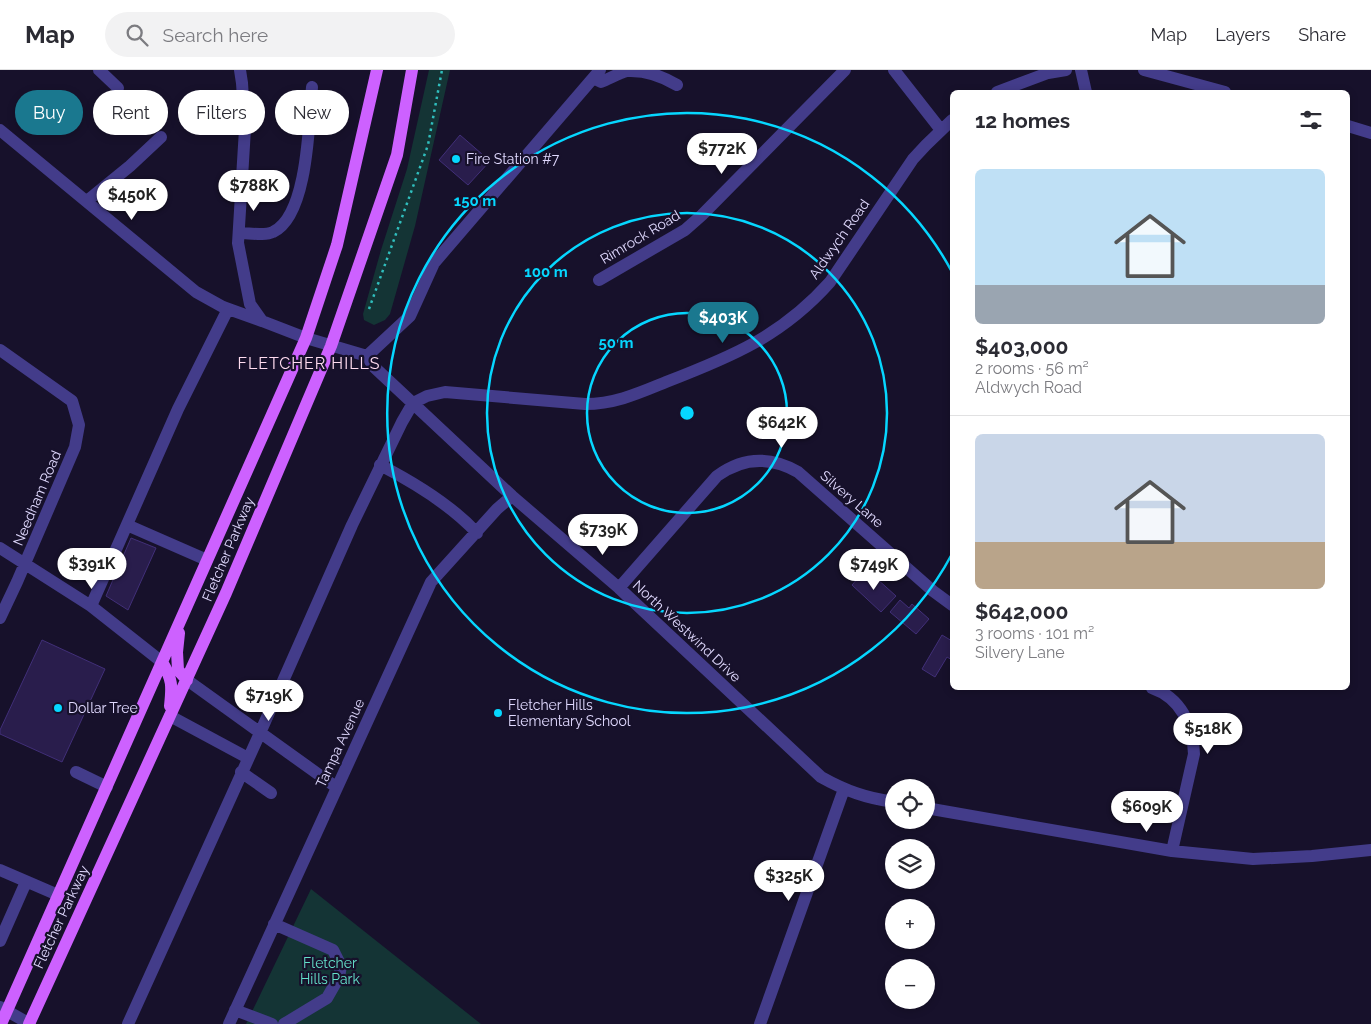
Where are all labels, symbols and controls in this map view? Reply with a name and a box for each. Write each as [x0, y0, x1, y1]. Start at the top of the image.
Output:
search box [105, 12, 455, 57]
text: Map [25, 20, 75, 49]
icon: search [123, 21, 151, 49]
text: Search here [163, 24, 268, 46]
text: Map [1151, 24, 1187, 45]
text: Layers [1215, 24, 1270, 45]
text: Share [1298, 24, 1346, 45]
chip: Buy [15, 90, 83, 135]
chip: Rent [93, 90, 168, 135]
chip: Filters [178, 90, 265, 135]
chip: New [275, 90, 349, 135]
icon: filters [1297, 106, 1325, 134]
text: 12 homes [975, 108, 1070, 133]
pin: $772K [687, 132, 757, 175]
text: $772K [698, 139, 746, 158]
place label: Fire Station #7 [466, 151, 560, 167]
marker: Fire Station #7 [450, 153, 462, 165]
pin: $788K [219, 170, 289, 212]
text: $788K [229, 176, 279, 195]
pin: $450K [97, 178, 167, 221]
text: $450K [108, 185, 156, 204]
text: 150 m [454, 192, 496, 210]
street label: Aldwych Road [806, 196, 872, 282]
icon: home [1105, 201, 1195, 291]
street label: Rimrock Road [597, 207, 683, 267]
text: 100 m [524, 263, 568, 281]
pin: $403K [688, 302, 758, 344]
text: $403K [699, 308, 747, 327]
text: 50 m [598, 334, 634, 352]
text: $403,000 [975, 334, 1068, 359]
district label: FLETCHER HILLS [237, 354, 381, 373]
text: 2 rooms · 56 m² [975, 359, 1089, 378]
text: Aldwych Road [975, 378, 1082, 397]
centre of rings [678, 404, 696, 422]
pin: $642K [747, 406, 817, 449]
text: $642K [758, 413, 806, 432]
street label: Needham Road [10, 448, 64, 548]
street label: Silvery Lane [817, 467, 887, 531]
icon: home [1105, 467, 1195, 557]
street label: Fletcher Parkway [199, 494, 257, 604]
pin: $739K [568, 514, 638, 556]
text: $739K [579, 520, 627, 539]
pin: $391K [57, 548, 127, 590]
pin: $749K [839, 548, 909, 591]
text: $391K [68, 554, 116, 573]
text: $749K [850, 555, 898, 574]
street label: North Westwind Drive [630, 577, 744, 685]
text: $642,000 [975, 599, 1068, 624]
text: 3 rooms · 101 m² [975, 624, 1094, 643]
text: Silvery Lane [975, 643, 1065, 662]
pin: $719K [234, 680, 304, 722]
text: $719K [245, 686, 293, 705]
street label: Tampa Avenue [312, 696, 368, 790]
place label: Fletcher Hills Elementary School [508, 697, 631, 729]
place label: Dollar Tree [68, 700, 138, 716]
marker: Dollar Tree [52, 702, 64, 714]
marker: Fletcher Hills Elementary School [492, 707, 504, 719]
pin: $518K [1173, 712, 1243, 755]
text: $518K [1184, 719, 1232, 738]
map controls [885, 779, 935, 1009]
button: locate [885, 779, 935, 829]
pin: $609K [1112, 790, 1182, 833]
text: $609K [1122, 797, 1172, 816]
button: layers [885, 839, 935, 889]
pin: $325K [754, 860, 824, 902]
street label: Fletcher Parkway [30, 863, 92, 971]
text: $325K [765, 866, 813, 885]
button: + [885, 899, 935, 949]
park label: Fletcher Hills Park [300, 955, 361, 987]
button: − [885, 959, 935, 1009]

